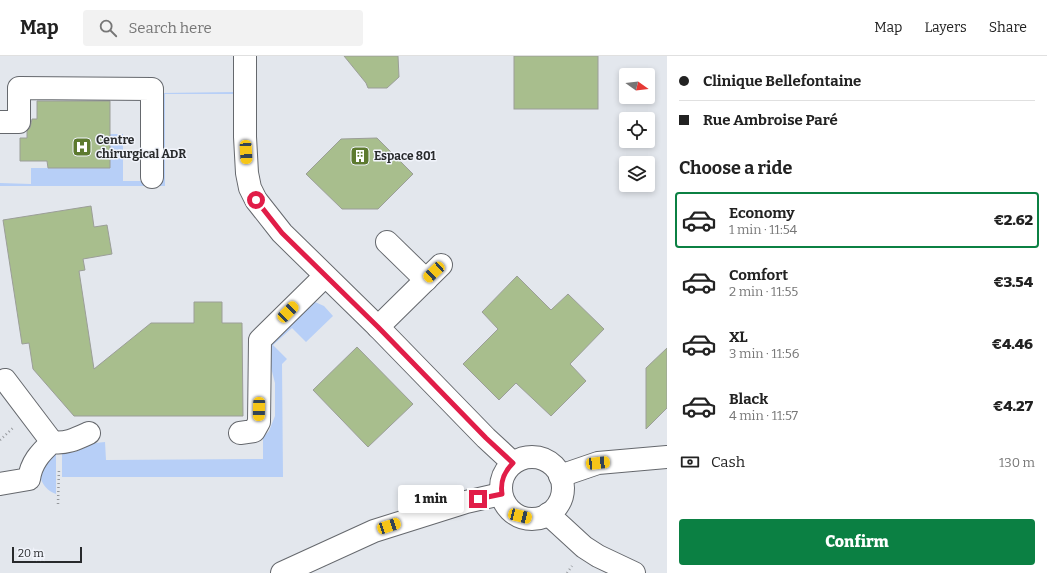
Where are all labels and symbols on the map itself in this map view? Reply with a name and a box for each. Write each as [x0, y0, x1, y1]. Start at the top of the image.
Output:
north arrow [619, 68, 655, 104]
place label: Centre chirurgical ADR [96, 133, 186, 161]
hospital icon: Centre chirurgical ADR [71, 136, 93, 158]
car [239, 140, 253, 164]
building icon: Espace 801 [349, 145, 371, 167]
place label: Espace 801 [374, 149, 437, 163]
route start [247, 191, 265, 209]
car [421, 259, 447, 285]
car [275, 299, 301, 325]
car [253, 397, 265, 421]
car [585, 456, 611, 470]
callout: 1 min [398, 485, 464, 513]
route end [469, 490, 487, 508]
car [507, 507, 533, 525]
car [376, 517, 402, 535]
scale bar [12, 545, 82, 564]

